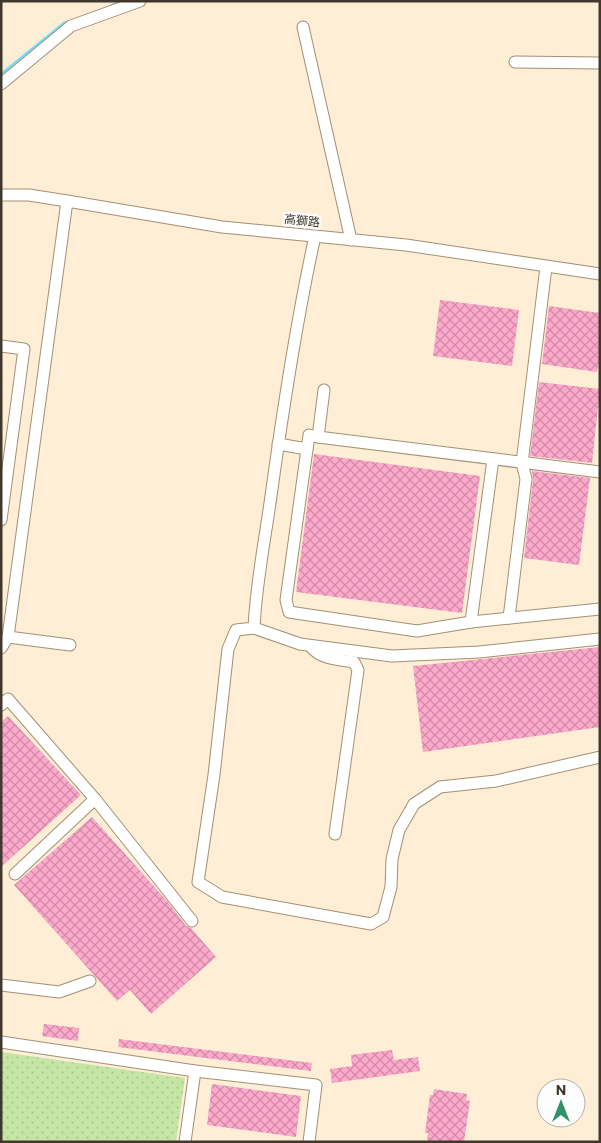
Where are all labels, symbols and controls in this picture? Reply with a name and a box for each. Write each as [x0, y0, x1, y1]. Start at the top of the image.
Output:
street label: 高獅路 [283, 211, 321, 229]
north arrow [536, 1078, 586, 1128]
text: N [556, 1081, 566, 1098]

